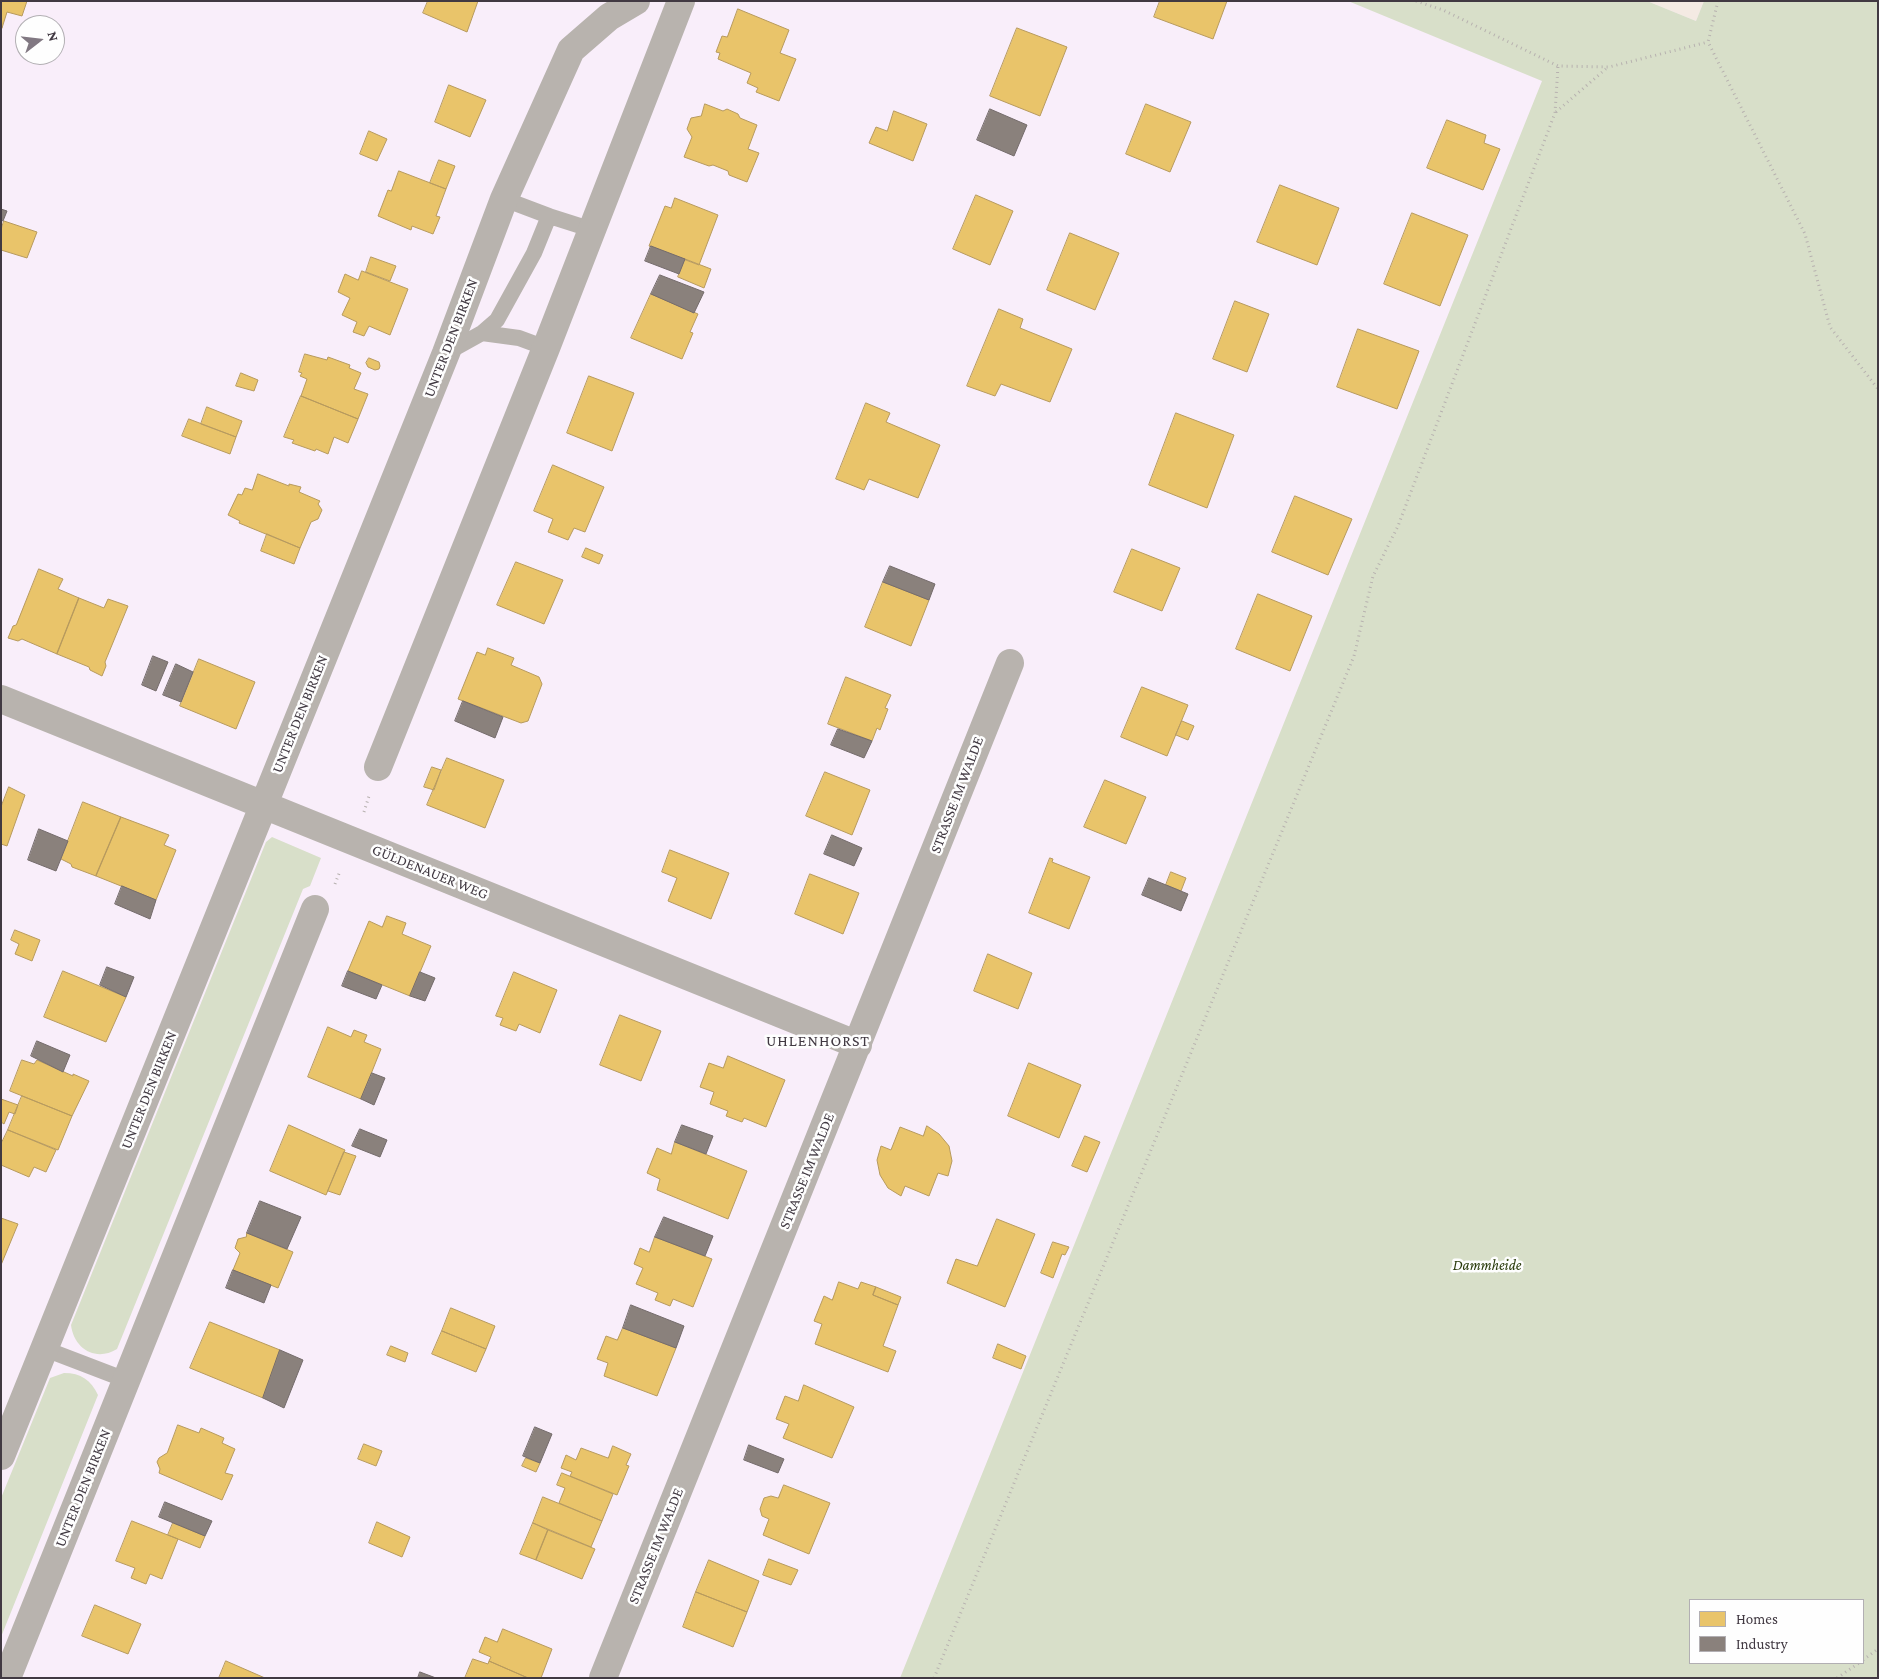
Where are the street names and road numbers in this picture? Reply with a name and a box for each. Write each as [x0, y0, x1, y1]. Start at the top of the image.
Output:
street label: UNTER DEN BIRKEN [420, 276, 482, 400]
street label: UNTER DEN BIRKEN [268, 652, 332, 776]
street label: STRASSE IM WALDE [926, 734, 988, 856]
street label: GÜLDENAUER WEG [369, 841, 491, 903]
street label: UNTER DEN BIRKEN [117, 1028, 181, 1152]
street label: STRASSE IM WALDE [776, 1110, 838, 1232]
street label: UNTER DEN BIRKEN [51, 1426, 115, 1550]
street label: STRASSE IM WALDE [625, 1485, 687, 1607]

